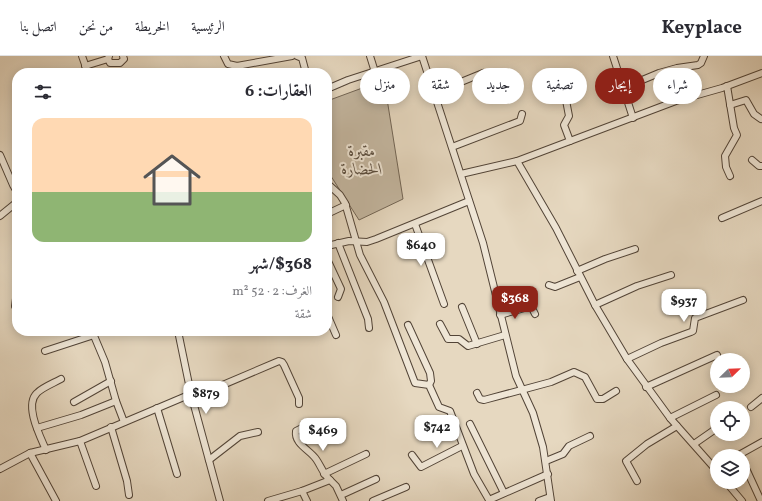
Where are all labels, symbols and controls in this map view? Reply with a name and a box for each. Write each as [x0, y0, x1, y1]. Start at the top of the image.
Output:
text: Keyplace [661, 15, 742, 41]
text: اتصل بنا [20, 18, 57, 37]
text: من نحن [79, 18, 113, 37]
text: الخريطة [135, 18, 169, 37]
text: الرئيسية [191, 18, 225, 37]
chip: منزل [360, 68, 410, 104]
chip: شقة [418, 68, 464, 104]
chip: جديد [472, 68, 524, 104]
chip: تصفية [532, 68, 587, 104]
chip: إيجار [595, 68, 645, 104]
chip: شراء [653, 68, 702, 104]
text: العقارات: 6 [245, 80, 312, 103]
icon: filters [32, 81, 54, 103]
park label: مقبرة الحضارة [340, 141, 383, 181]
icon: home [136, 144, 208, 216]
pin: $640 [397, 233, 445, 267]
text: $640 [406, 237, 436, 255]
text: $368/شهر [249, 253, 312, 276]
text: الغرف: 2 · 52 m² [232, 283, 312, 301]
pin: $368 [491, 286, 539, 320]
pin: $937 [660, 289, 708, 323]
text: $368 [501, 290, 529, 308]
text: $937 [670, 293, 698, 311]
text: شقة [295, 306, 312, 324]
north arrow [710, 353, 750, 393]
map controls [710, 353, 750, 489]
pin: $879 [182, 381, 230, 415]
text: $879 [192, 385, 220, 403]
button: locate [710, 401, 750, 441]
pin: $742 [413, 415, 461, 449]
pin: $469 [299, 418, 347, 452]
text: $742 [423, 419, 451, 437]
text: $469 [308, 422, 338, 440]
button: layers [710, 449, 750, 489]

